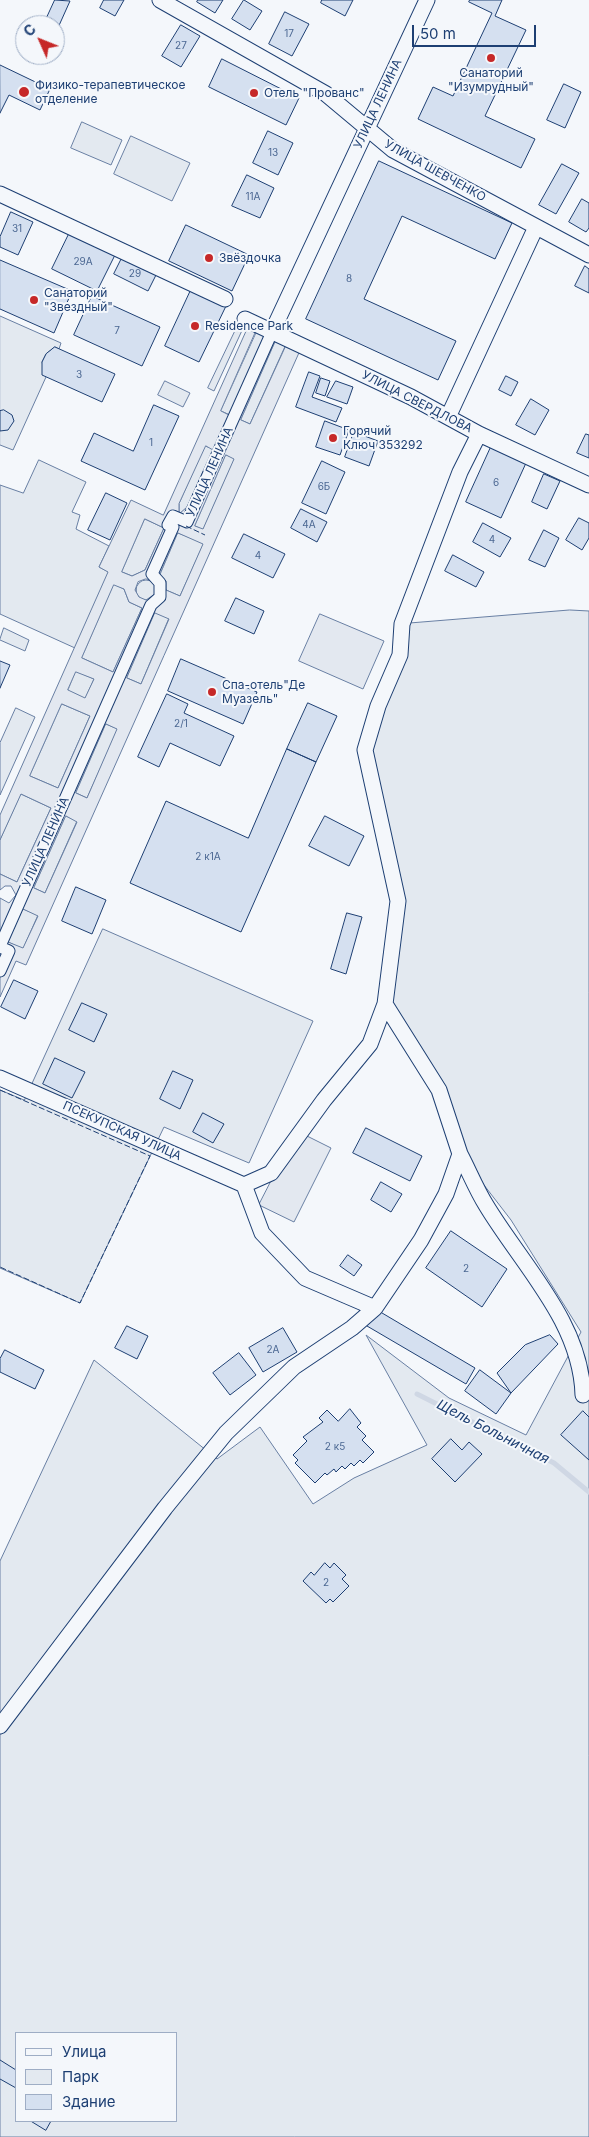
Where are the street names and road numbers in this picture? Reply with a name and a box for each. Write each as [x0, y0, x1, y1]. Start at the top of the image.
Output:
street label: УЛИЦА ЛЕНИНА [351, 57, 405, 151]
street label: УЛИЦА ШЕВЧЕНКО [382, 137, 488, 205]
street label: УЛИЦА СВЕРДЛОВА [359, 368, 475, 436]
street label: УЛИЦА ЛЕНИНА [184, 425, 236, 519]
street label: УЛИЦА ЛЕНИНА [20, 795, 72, 889]
street label: ПСЕКУПСКАЯ УЛИЦА [61, 1098, 183, 1164]

